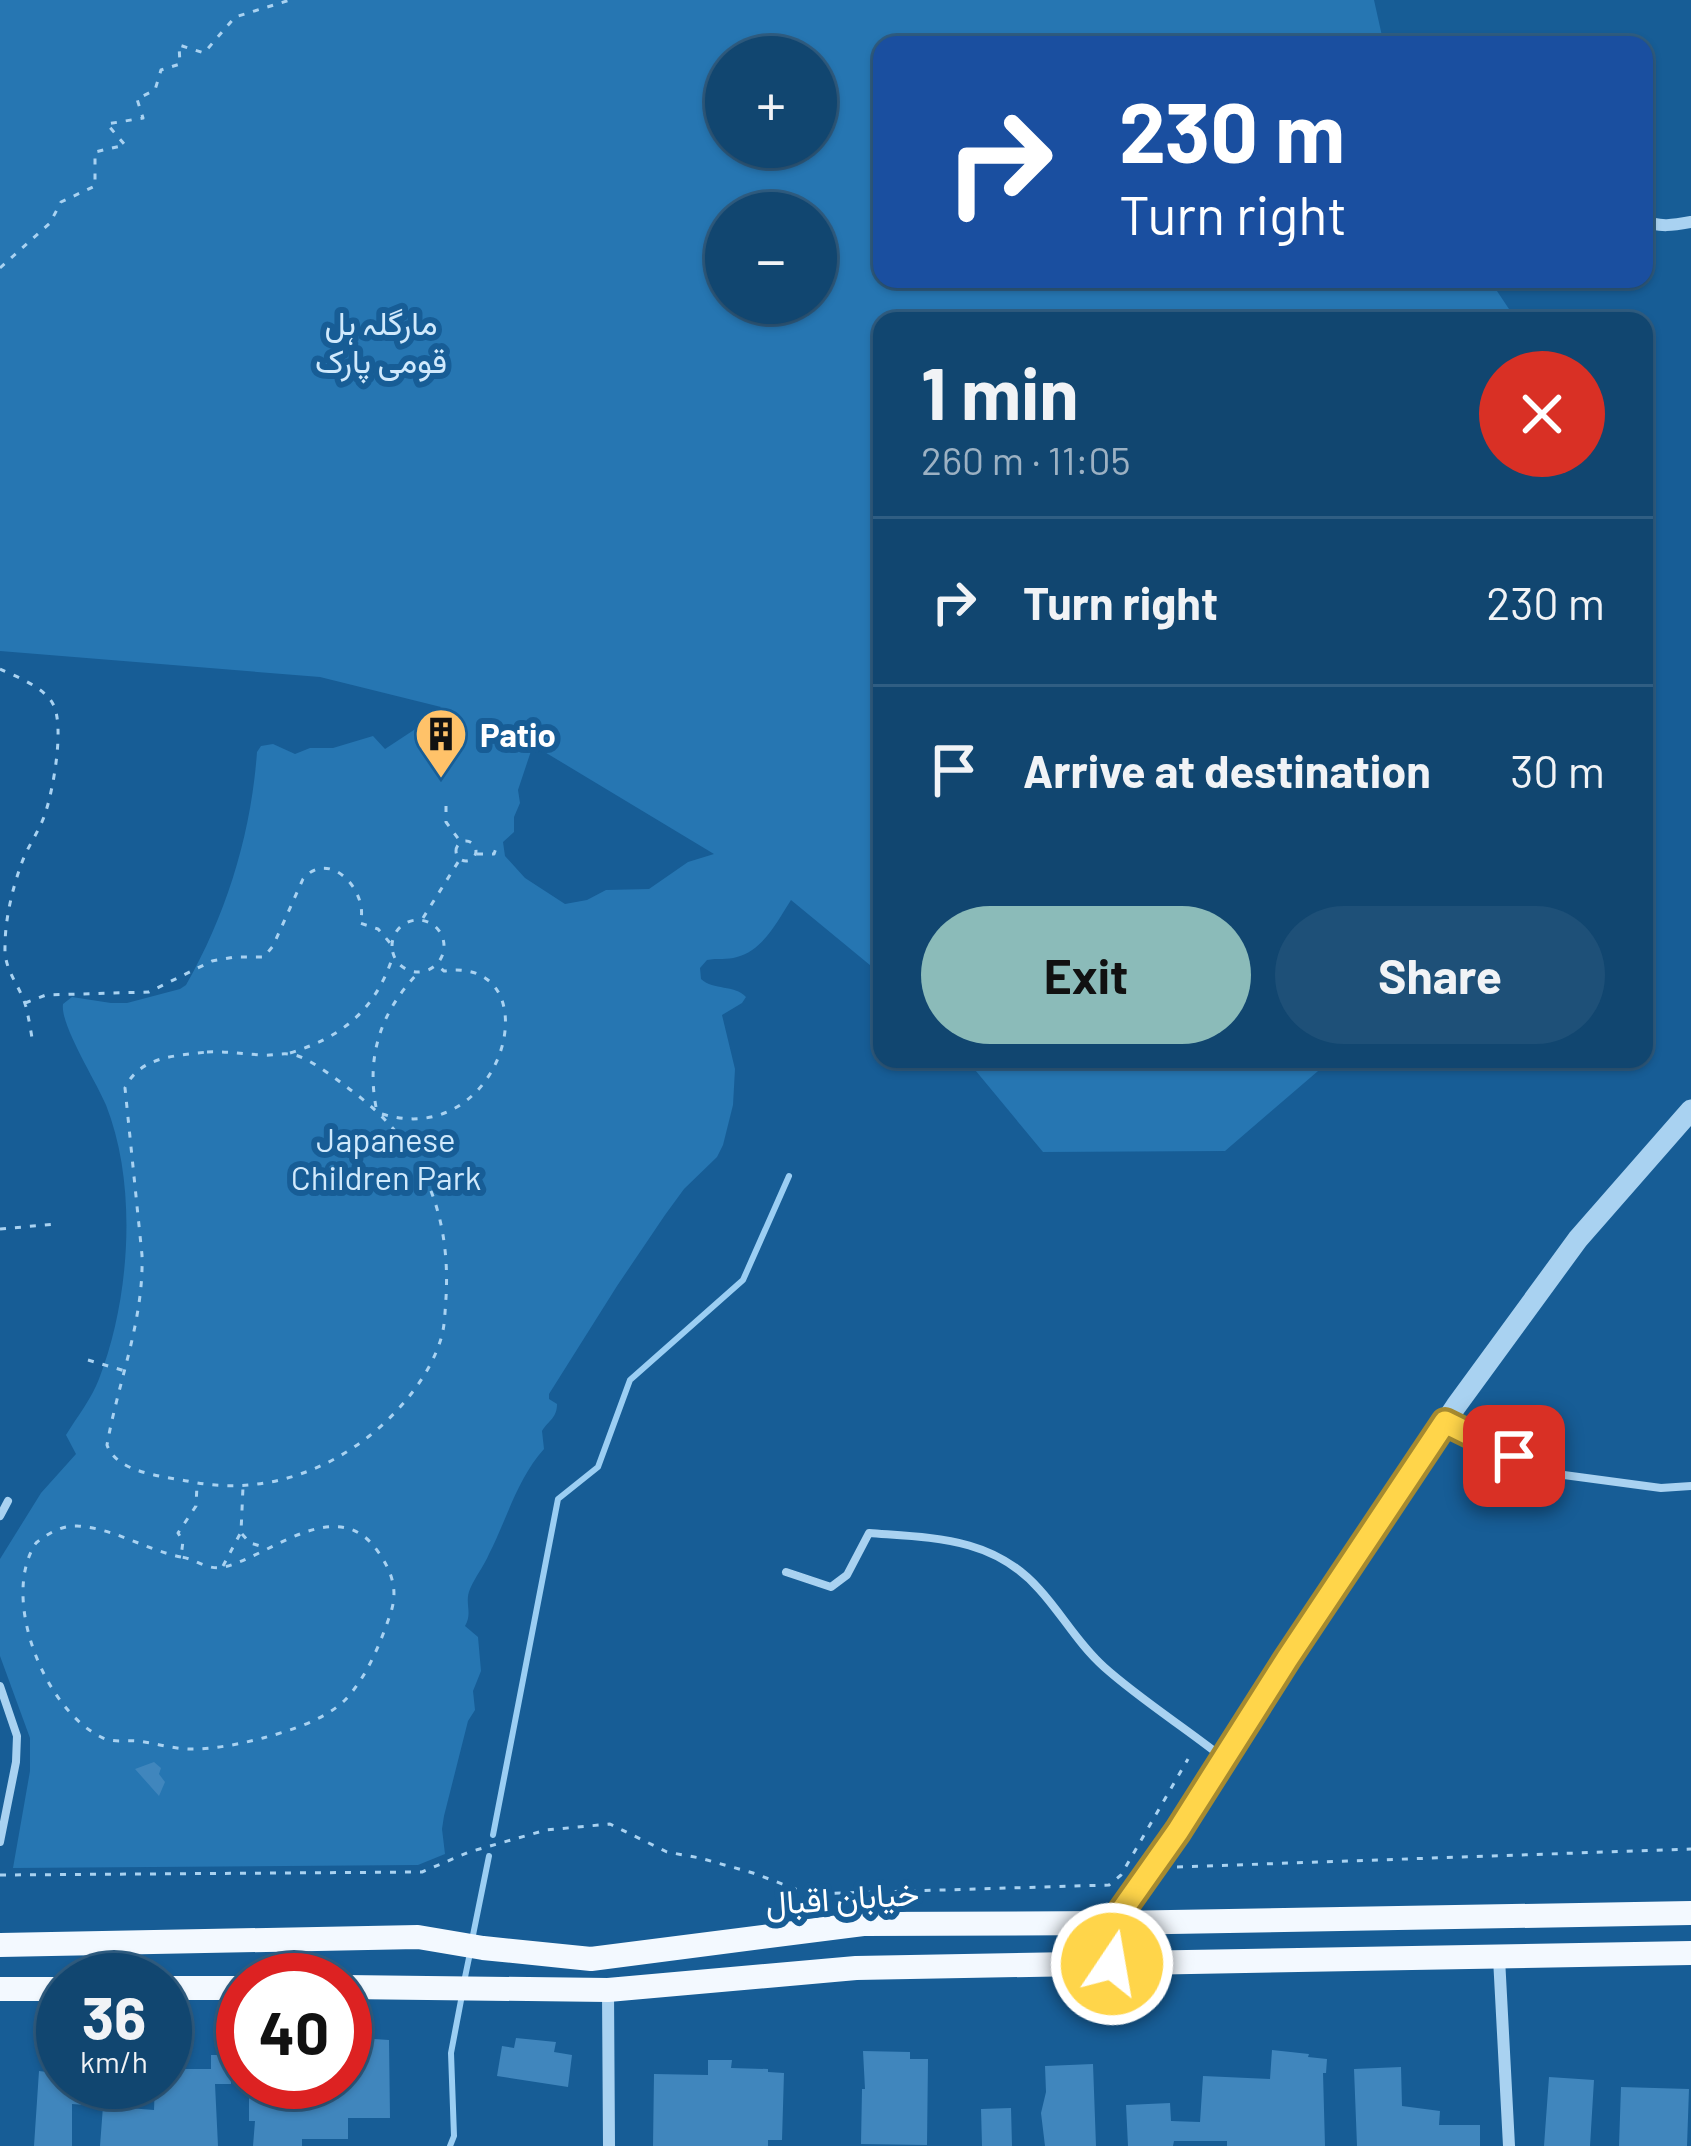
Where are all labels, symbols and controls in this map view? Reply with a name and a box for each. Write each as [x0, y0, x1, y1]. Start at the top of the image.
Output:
map controls [705, 36, 837, 324]
button: + [705, 36, 837, 168]
text: 230 m [1119, 79, 1345, 180]
icon: right [921, 84, 1077, 240]
text: Turn right [1119, 181, 1347, 246]
button: − [705, 192, 837, 324]
park label: مارگلہ ہل قومی پارک [315, 302, 447, 384]
text: 1 min [921, 348, 1079, 434]
button: close [1479, 351, 1605, 477]
text: 260 m · 11:05 [921, 436, 1131, 483]
icon: right [921, 569, 987, 635]
text: Turn right [1023, 575, 1218, 629]
text: 230 m [1486, 575, 1605, 629]
building icon: Patio [413, 706, 469, 780]
place label: Patio [480, 714, 556, 754]
icon: arrive [921, 737, 987, 803]
text: Arrive at destination [1023, 743, 1431, 797]
text: 30 m [1510, 743, 1605, 797]
button: Exit [921, 906, 1251, 1044]
button: Share [1275, 906, 1605, 1044]
park label: Japanese Children Park [291, 1119, 481, 1197]
pin [1463, 1405, 1565, 1507]
icon: arrive [1481, 1423, 1547, 1489]
street label: خیابان اقبال [764, 1872, 920, 1923]
position arrow [1049, 1901, 1175, 2027]
speed limit sign: 40 [216, 1953, 372, 2109]
text: 36 [82, 1980, 146, 2052]
text: km/h [80, 2043, 148, 2079]

